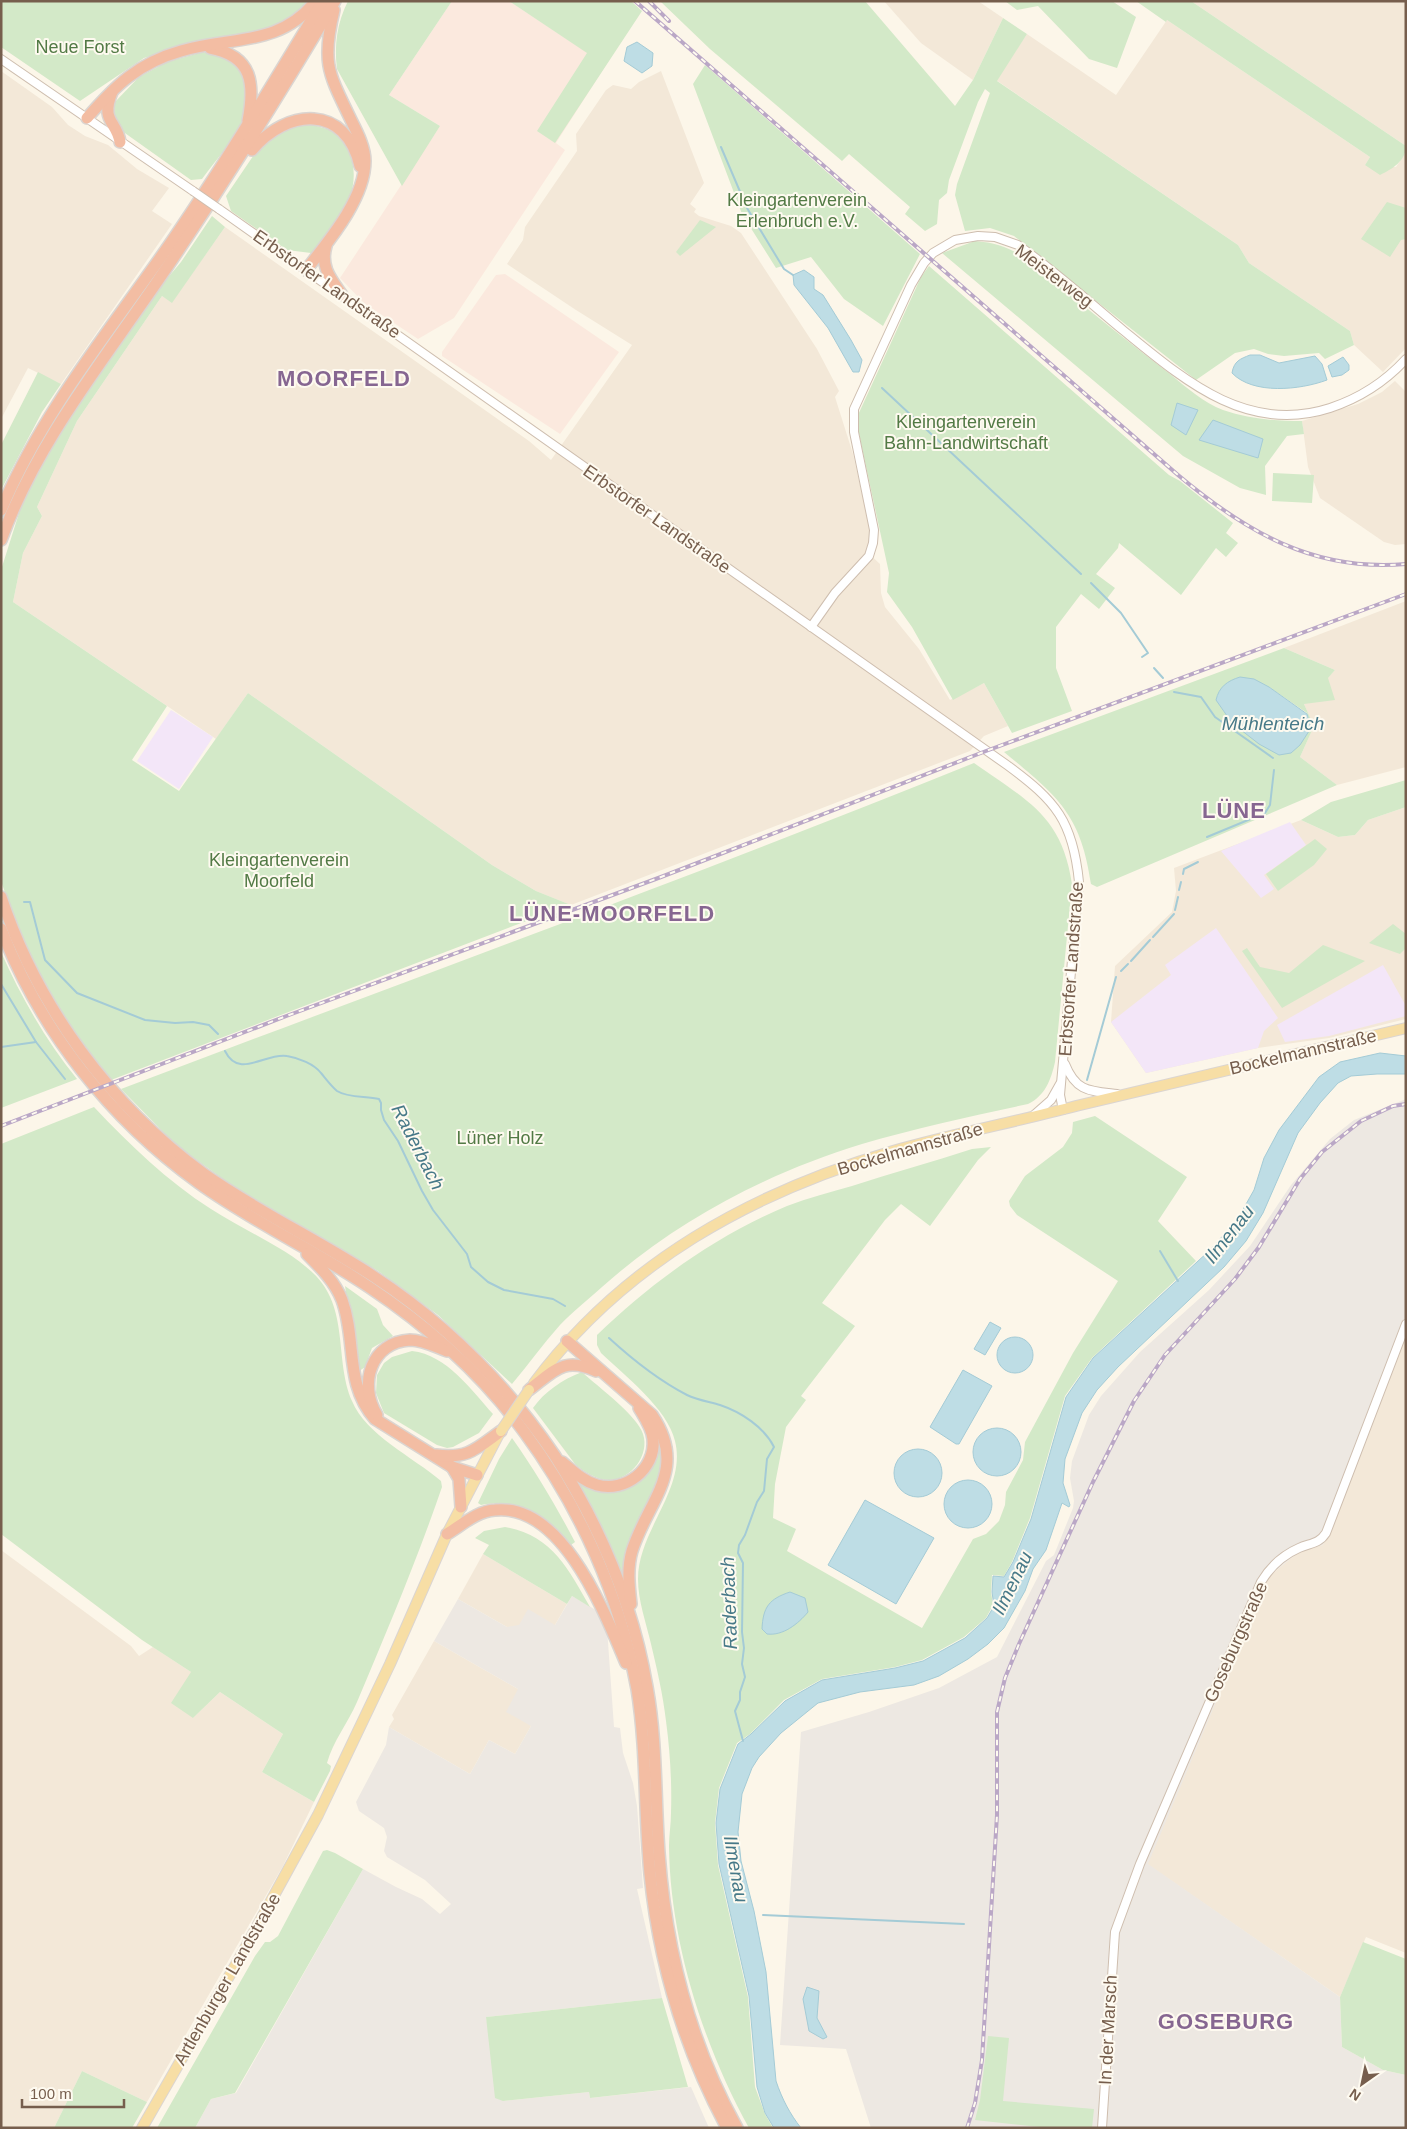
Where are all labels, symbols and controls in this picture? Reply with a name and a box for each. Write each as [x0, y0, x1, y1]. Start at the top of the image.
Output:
park label: Neue Forst [35, 37, 125, 57]
park label: Kleingartenverein Erlenbruch e.V. [727, 190, 867, 231]
street label: Erbstorfer Landstraße [250, 226, 404, 342]
street label: Meisterweg [1011, 240, 1097, 312]
district label: MOORFELD [277, 366, 411, 391]
park label: Kleingartenverein Bahn-Landwirtschaft [884, 412, 1048, 453]
street label: Erbstorfer Landstraße [580, 461, 734, 577]
water label: Mühlenteich [1222, 713, 1324, 734]
district label: LÜNE [1202, 798, 1266, 823]
park label: Kleingartenverein Moorfeld [209, 850, 349, 891]
street label: Erbstorfer Landstraße [1055, 881, 1087, 1057]
district label: LÜNE-MOORFELD [509, 901, 715, 926]
street label: Bockelmannstraße [1228, 1025, 1378, 1079]
water label: Raderbach [388, 1101, 448, 1193]
street label: Bockelmannstraße [835, 1119, 985, 1179]
park label: Lüner Holz [456, 1128, 544, 1148]
water label: Ilmenau [1200, 1201, 1258, 1267]
water label: Ilmenau [988, 1548, 1036, 1618]
water label: Raderbach [717, 1556, 741, 1650]
street label: Goseburgstraße [1200, 1579, 1272, 1705]
water label: Ilmenau [720, 1834, 752, 1905]
street label: Artlenburger Landstraße [170, 1890, 284, 2068]
street label: In der Marsch [1095, 1975, 1121, 2085]
district label: GOSEBURG [1158, 2009, 1294, 2034]
north arrow [1337, 2059, 1387, 2109]
scale bar [22, 2076, 125, 2108]
text: 100 m [30, 2085, 72, 2102]
text: N [1346, 2085, 1364, 2104]

